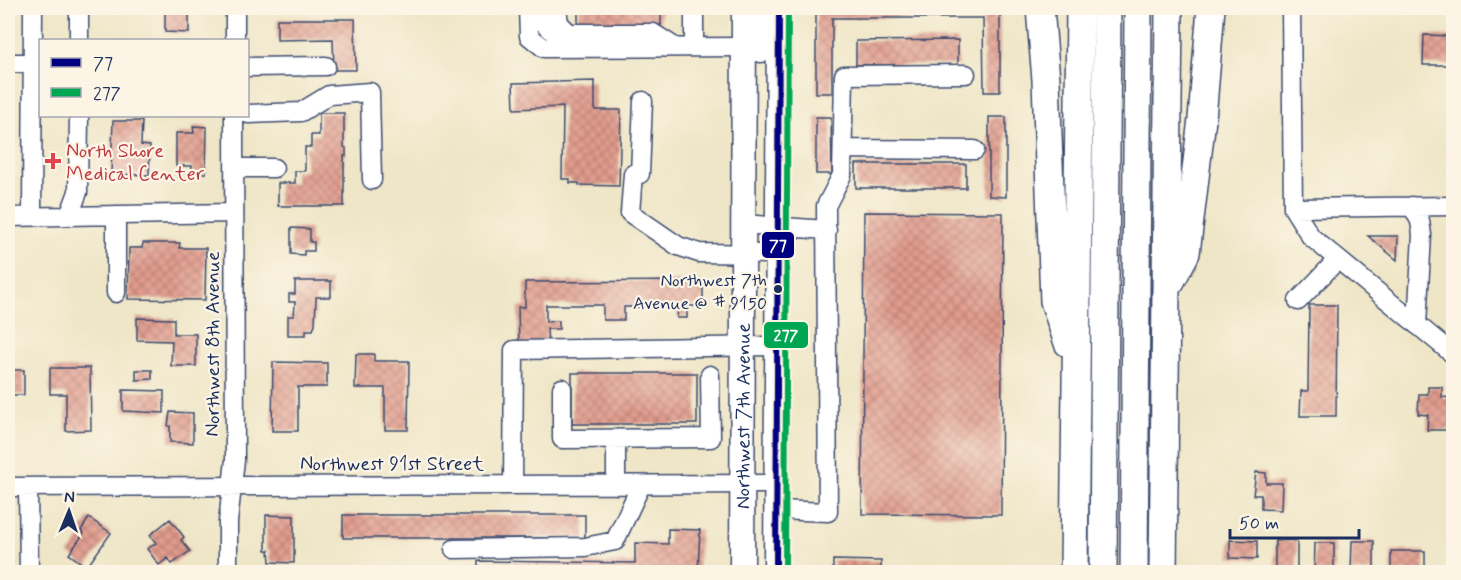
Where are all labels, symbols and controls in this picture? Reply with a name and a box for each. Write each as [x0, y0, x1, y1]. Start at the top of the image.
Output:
legend [39, 39, 249, 117]
text: 77 [93, 52, 113, 76]
text: 277 [93, 82, 121, 106]
place label: North Shore Medical Center [66, 138, 205, 188]
marker: North Shore Medical Center [44, 152, 62, 170]
line badge: 77 [761, 231, 795, 259]
text: 77 [769, 236, 787, 257]
street label: Northwest 8th Avenue [200, 251, 227, 437]
place label: Northwest 7th Avenue @ # 9150 [633, 269, 767, 316]
marker: Northwest 7th Avenue @ # 9150 [772, 283, 784, 295]
line badge: 277 [763, 321, 809, 349]
street label: Northwest 7th Avenue [730, 323, 758, 509]
text: 277 [774, 326, 798, 347]
street label: Northwest 91st Street [300, 451, 484, 478]
north arrow [39, 481, 99, 541]
text: N [64, 487, 75, 508]
scale bar [1230, 502, 1359, 540]
text: 50 m [1239, 512, 1279, 536]

